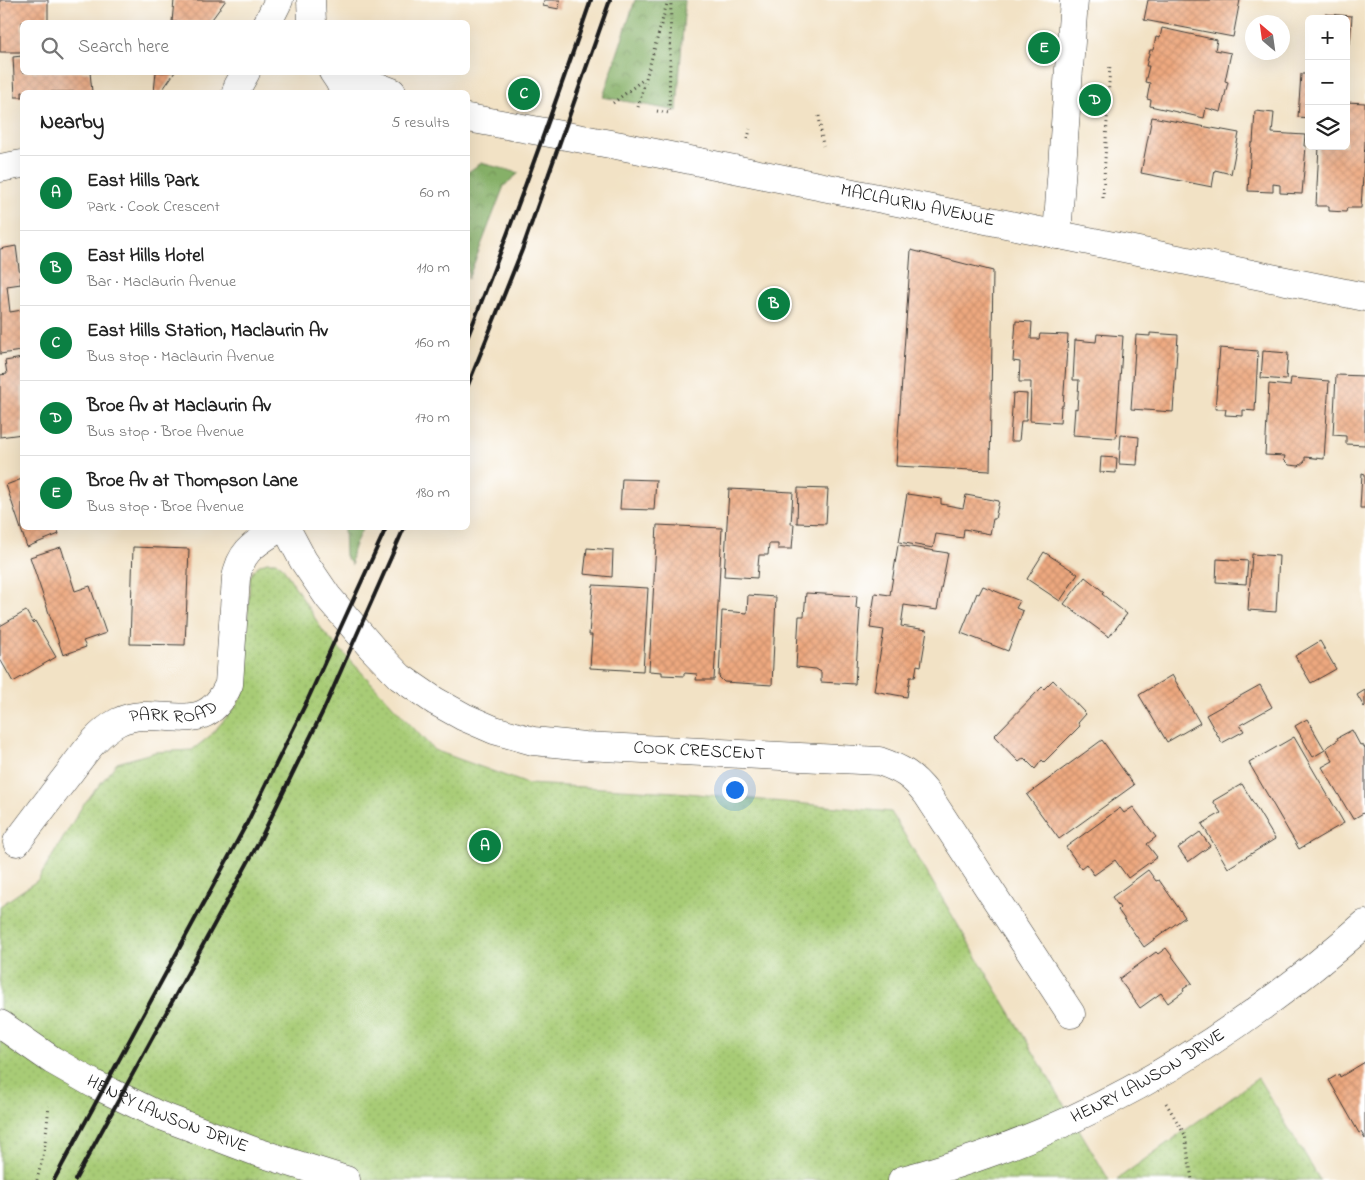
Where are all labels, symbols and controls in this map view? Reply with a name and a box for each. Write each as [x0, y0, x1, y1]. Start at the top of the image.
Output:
north arrow [1245, 15, 1290, 60]
map controls [1305, 15, 1350, 150]
button: + [1305, 15, 1350, 60]
search box [20, 20, 470, 75]
pin: E [1028, 29, 1060, 67]
icon: search [38, 34, 66, 62]
text: Search here [78, 34, 169, 61]
button: − [1305, 60, 1350, 105]
pin: C [508, 75, 540, 113]
pin: D [1079, 81, 1111, 119]
button: layers [1305, 105, 1350, 150]
text: Nearby [40, 108, 104, 138]
text: 5 results [391, 111, 450, 135]
text: East Hills Park [87, 168, 199, 195]
street label: MACLAURIN AVENUE [838, 178, 997, 235]
text: A [51, 181, 61, 205]
text: 60 m [420, 181, 450, 205]
text: Park · Cook Crescent [87, 195, 220, 219]
text: East Hills Hotel [87, 243, 204, 270]
text: B [51, 256, 61, 280]
text: 110 m [416, 256, 450, 280]
text: Bar · Maclaurin Avenue [87, 270, 236, 294]
pin: B [758, 285, 790, 323]
text: East Hills Station, Maclaurin Av [87, 318, 328, 345]
text: C [52, 331, 60, 355]
text: 160 m [415, 331, 450, 355]
text: Bus stop · Maclaurin Avenue [87, 345, 274, 369]
text: Broe Av at Maclaurin Av [87, 393, 271, 420]
text: D [50, 406, 62, 430]
text: 170 m [415, 406, 450, 430]
text: Bus stop · Broe Avenue [87, 420, 244, 444]
text: Broe Av at Thompson Lane [87, 468, 298, 495]
text: E [51, 481, 61, 505]
text: 180 m [416, 481, 450, 505]
text: Bus stop · Broe Avenue [87, 495, 244, 519]
street label: PARK ROAD [127, 695, 224, 731]
street label: COOK CRESCENT [633, 735, 766, 768]
your location [722, 777, 748, 803]
pin: A [469, 827, 501, 865]
street label: HENRY LAWSON DRIVE [1067, 1023, 1231, 1131]
street label: HENRY LAWSON DRIVE [81, 1069, 252, 1161]

